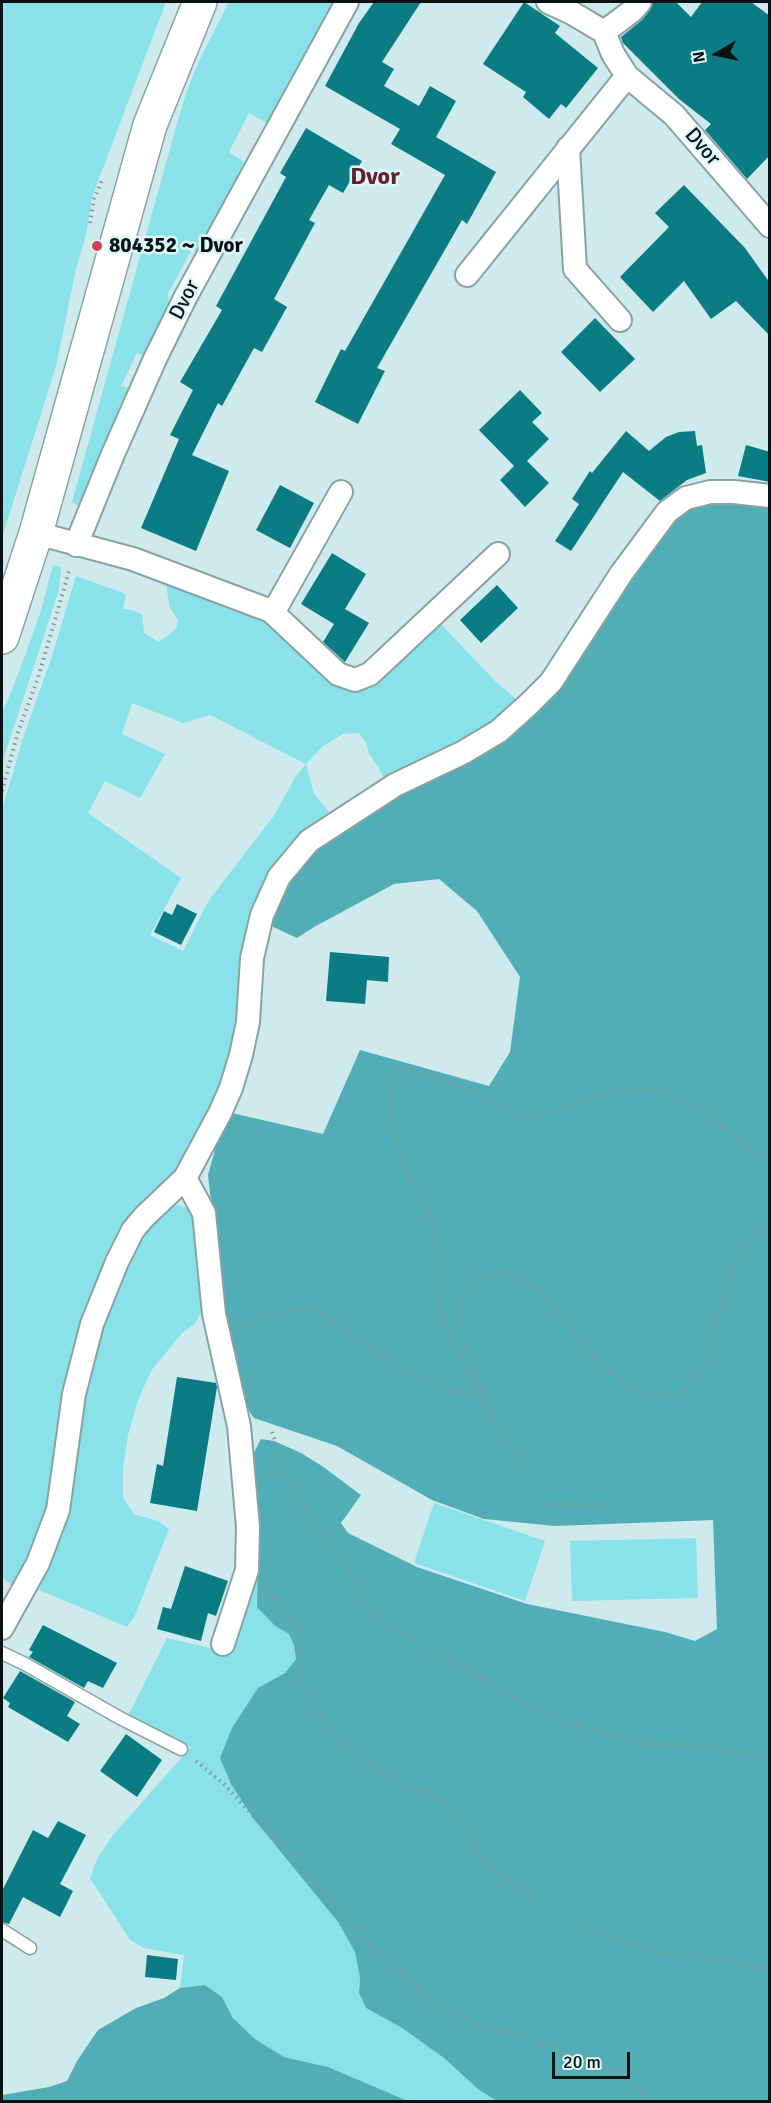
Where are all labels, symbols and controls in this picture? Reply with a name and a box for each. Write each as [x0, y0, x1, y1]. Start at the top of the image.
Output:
north arrow [687, 24, 747, 84]
text: N [688, 50, 710, 64]
street label: Dvor [679, 123, 725, 171]
district label: Dvor [350, 164, 400, 192]
place label: 804352 ~ Dvor [109, 233, 243, 259]
marker: 804352 ~ Dvor [90, 239, 104, 253]
street label: Dvor [164, 276, 206, 324]
scale bar [555, 2040, 633, 2078]
text: 20 m [563, 2051, 601, 2073]

